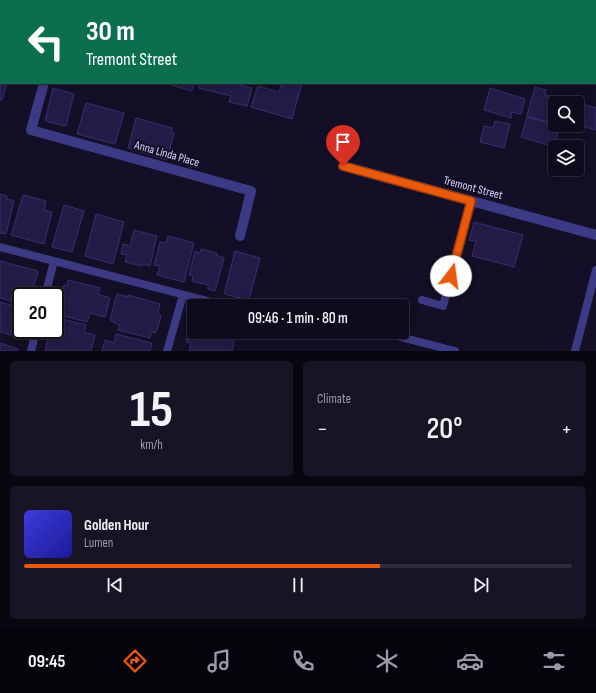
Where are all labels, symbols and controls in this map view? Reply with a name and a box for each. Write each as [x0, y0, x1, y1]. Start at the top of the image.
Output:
text: 30 m [86, 15, 135, 48]
icon: left [20, 16, 72, 68]
text: Tremont Street [86, 49, 177, 70]
map controls [548, 96, 584, 176]
button: search [548, 96, 584, 132]
pin [326, 125, 360, 166]
icon: arrive [332, 131, 354, 153]
street label: Anna Linda Place [132, 137, 201, 170]
button: layers [548, 140, 584, 176]
street label: Tremont Street [442, 173, 505, 203]
position arrow [430, 255, 472, 297]
speed limit sign: 20 [12, 287, 64, 339]
text: 09:46 · 1 min · 80 m [248, 309, 348, 328]
text: 15 [130, 379, 173, 442]
text: Climate [317, 391, 351, 407]
text: 20° [427, 411, 462, 447]
text: − [317, 416, 328, 443]
text: + [561, 416, 572, 443]
text: km/h [140, 437, 163, 453]
text: Golden Hour [84, 516, 149, 535]
text: Lumen [84, 535, 113, 551]
icon: previous [104, 574, 126, 596]
icon: pause [287, 574, 309, 596]
icon: next [470, 574, 492, 596]
icon: directions [121, 647, 149, 675]
icon: music [205, 647, 233, 675]
icon: phone [289, 647, 317, 675]
icon: climate [373, 647, 401, 675]
icon: car [456, 647, 484, 675]
icon: filters [540, 647, 568, 675]
text: 09:45 [28, 651, 65, 672]

